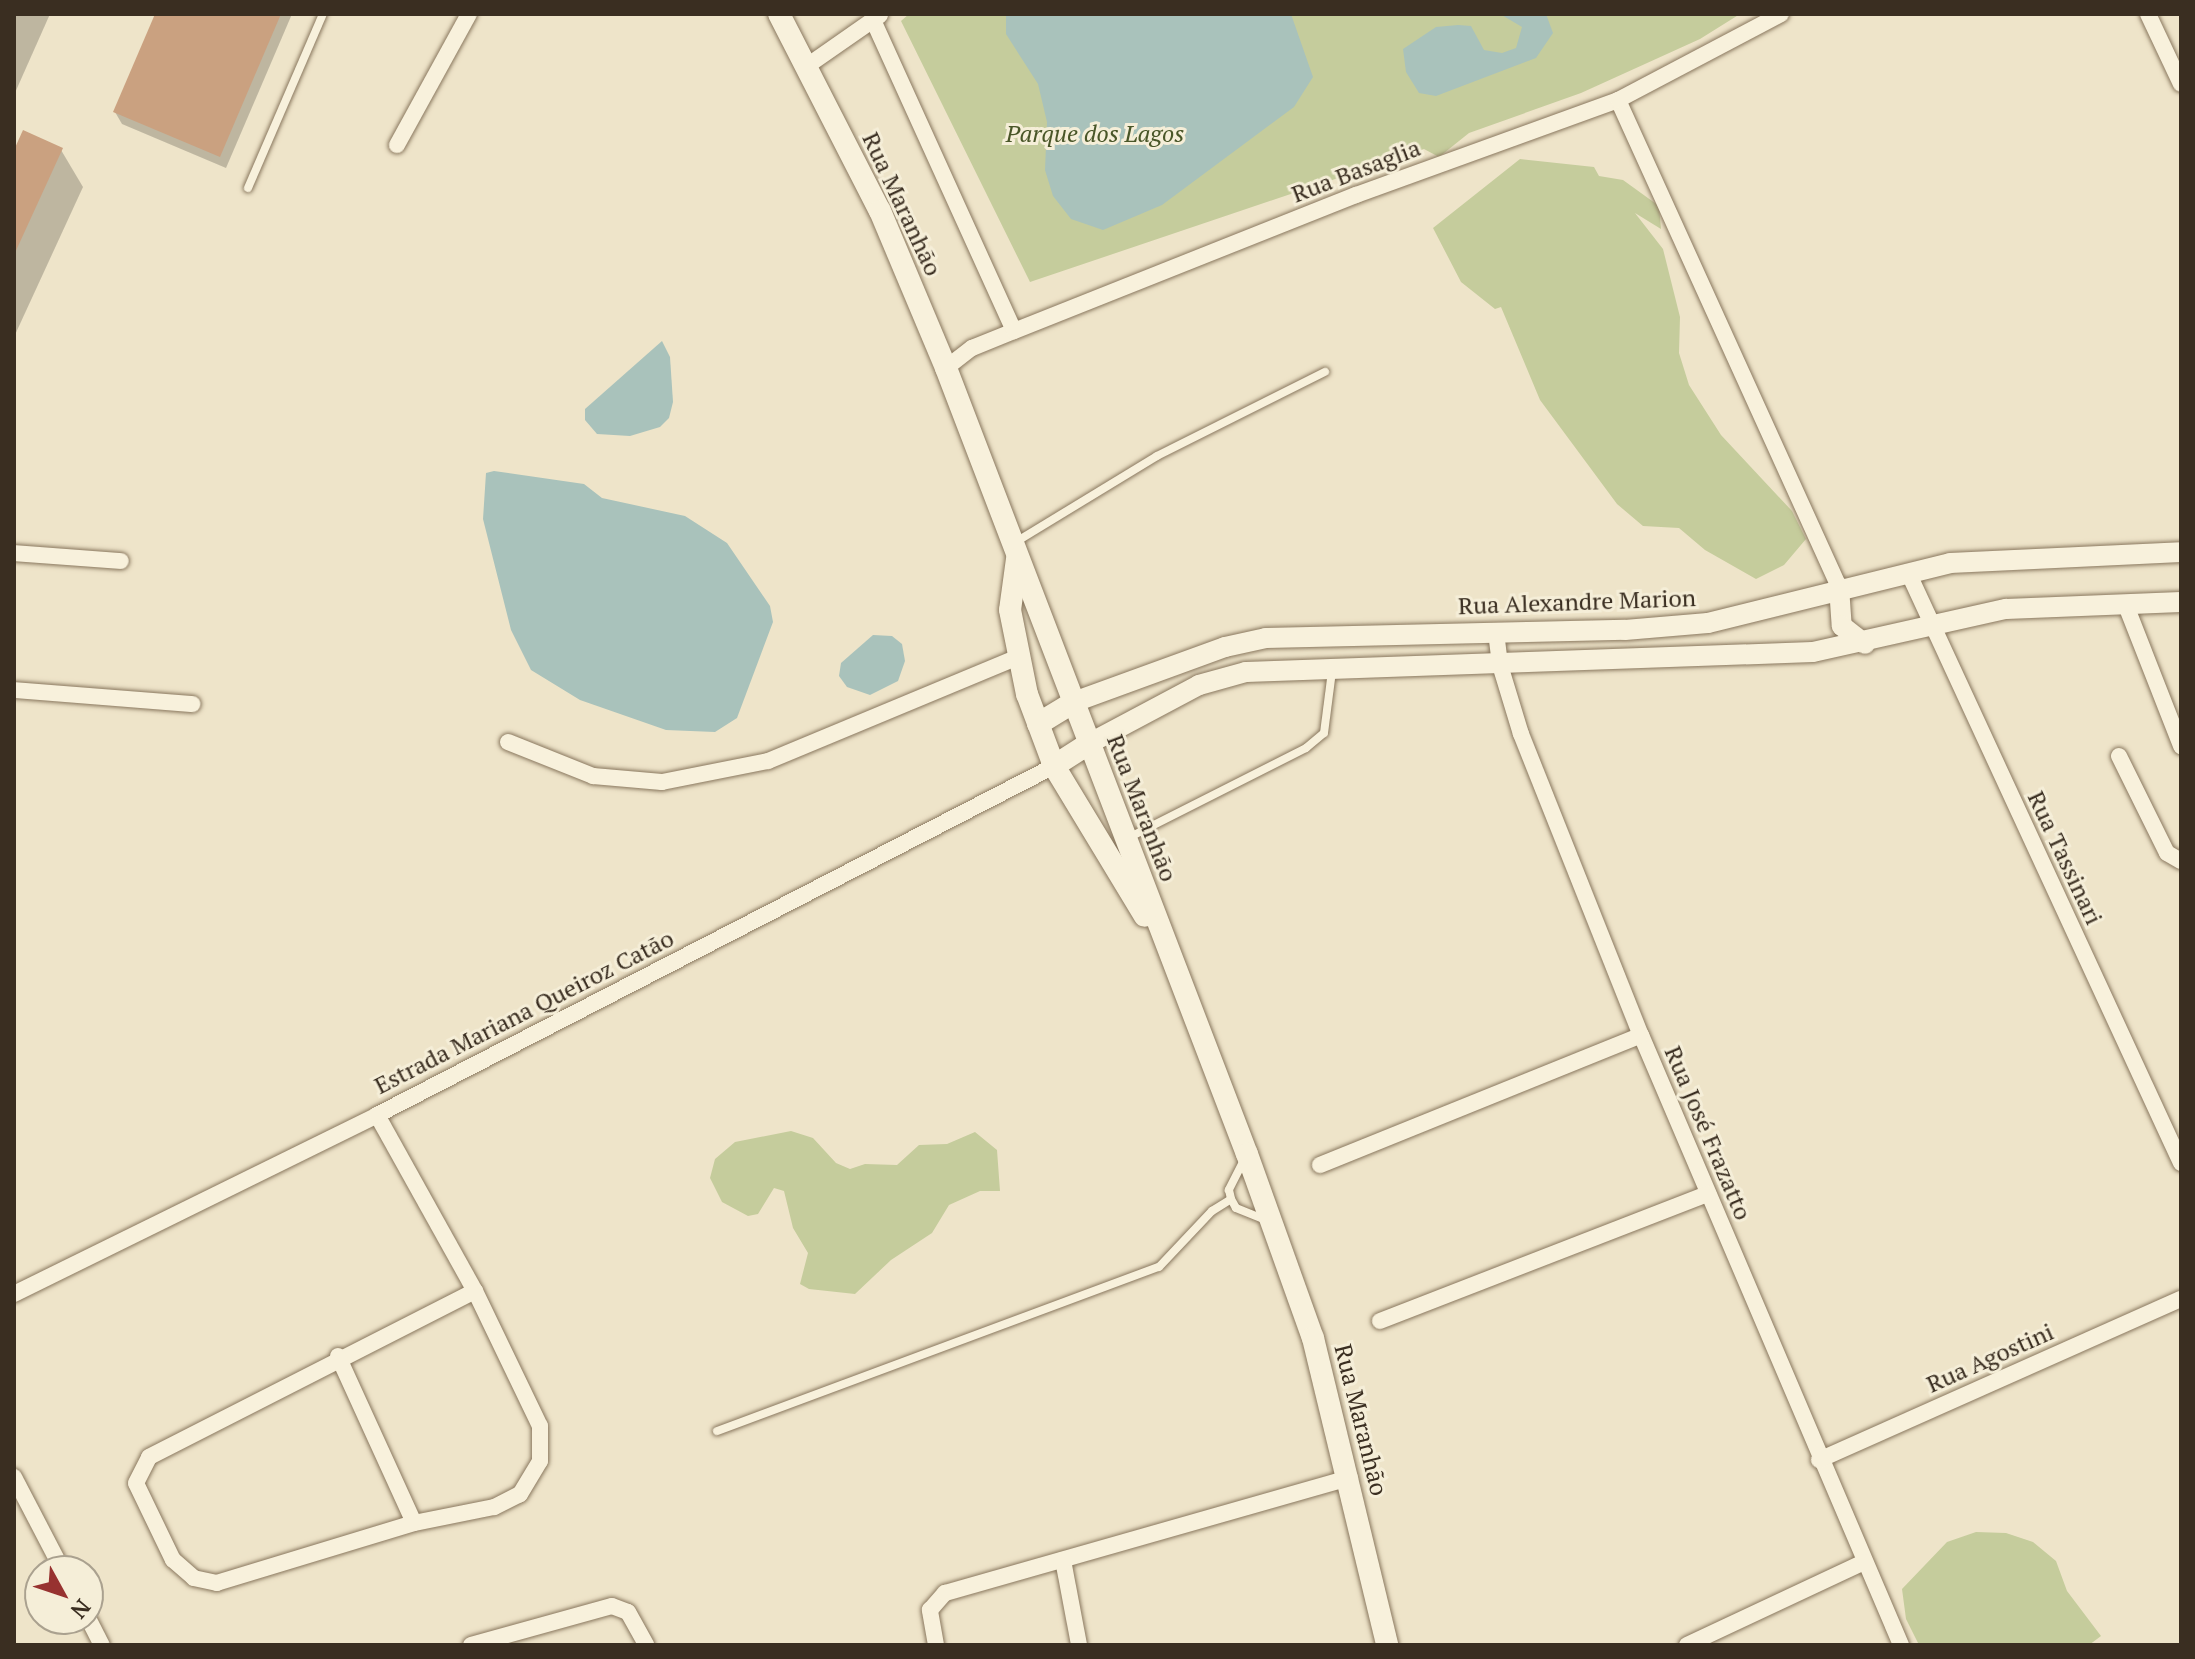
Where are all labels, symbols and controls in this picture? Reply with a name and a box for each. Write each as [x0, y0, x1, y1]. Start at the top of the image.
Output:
park label: Parque dos Lagos [1006, 120, 1184, 148]
street label: Rua Maranhão [856, 128, 948, 280]
street label: Rua Basaglia [1288, 133, 1424, 209]
street label: Rua Alexandre Marion [1457, 583, 1697, 621]
street label: Rua Maranhão [1101, 730, 1183, 886]
street label: Rua Tassinari [2022, 787, 2108, 929]
street label: Estrada Mariana Queiroz Catão [370, 924, 678, 1100]
street label: Rua José Frazatto [1658, 1042, 1758, 1224]
street label: Rua Agostini [1922, 1317, 2058, 1399]
street label: Rua Maranhão [1328, 1341, 1394, 1499]
north arrow [24, 1555, 104, 1635]
text: N [65, 1594, 98, 1625]

